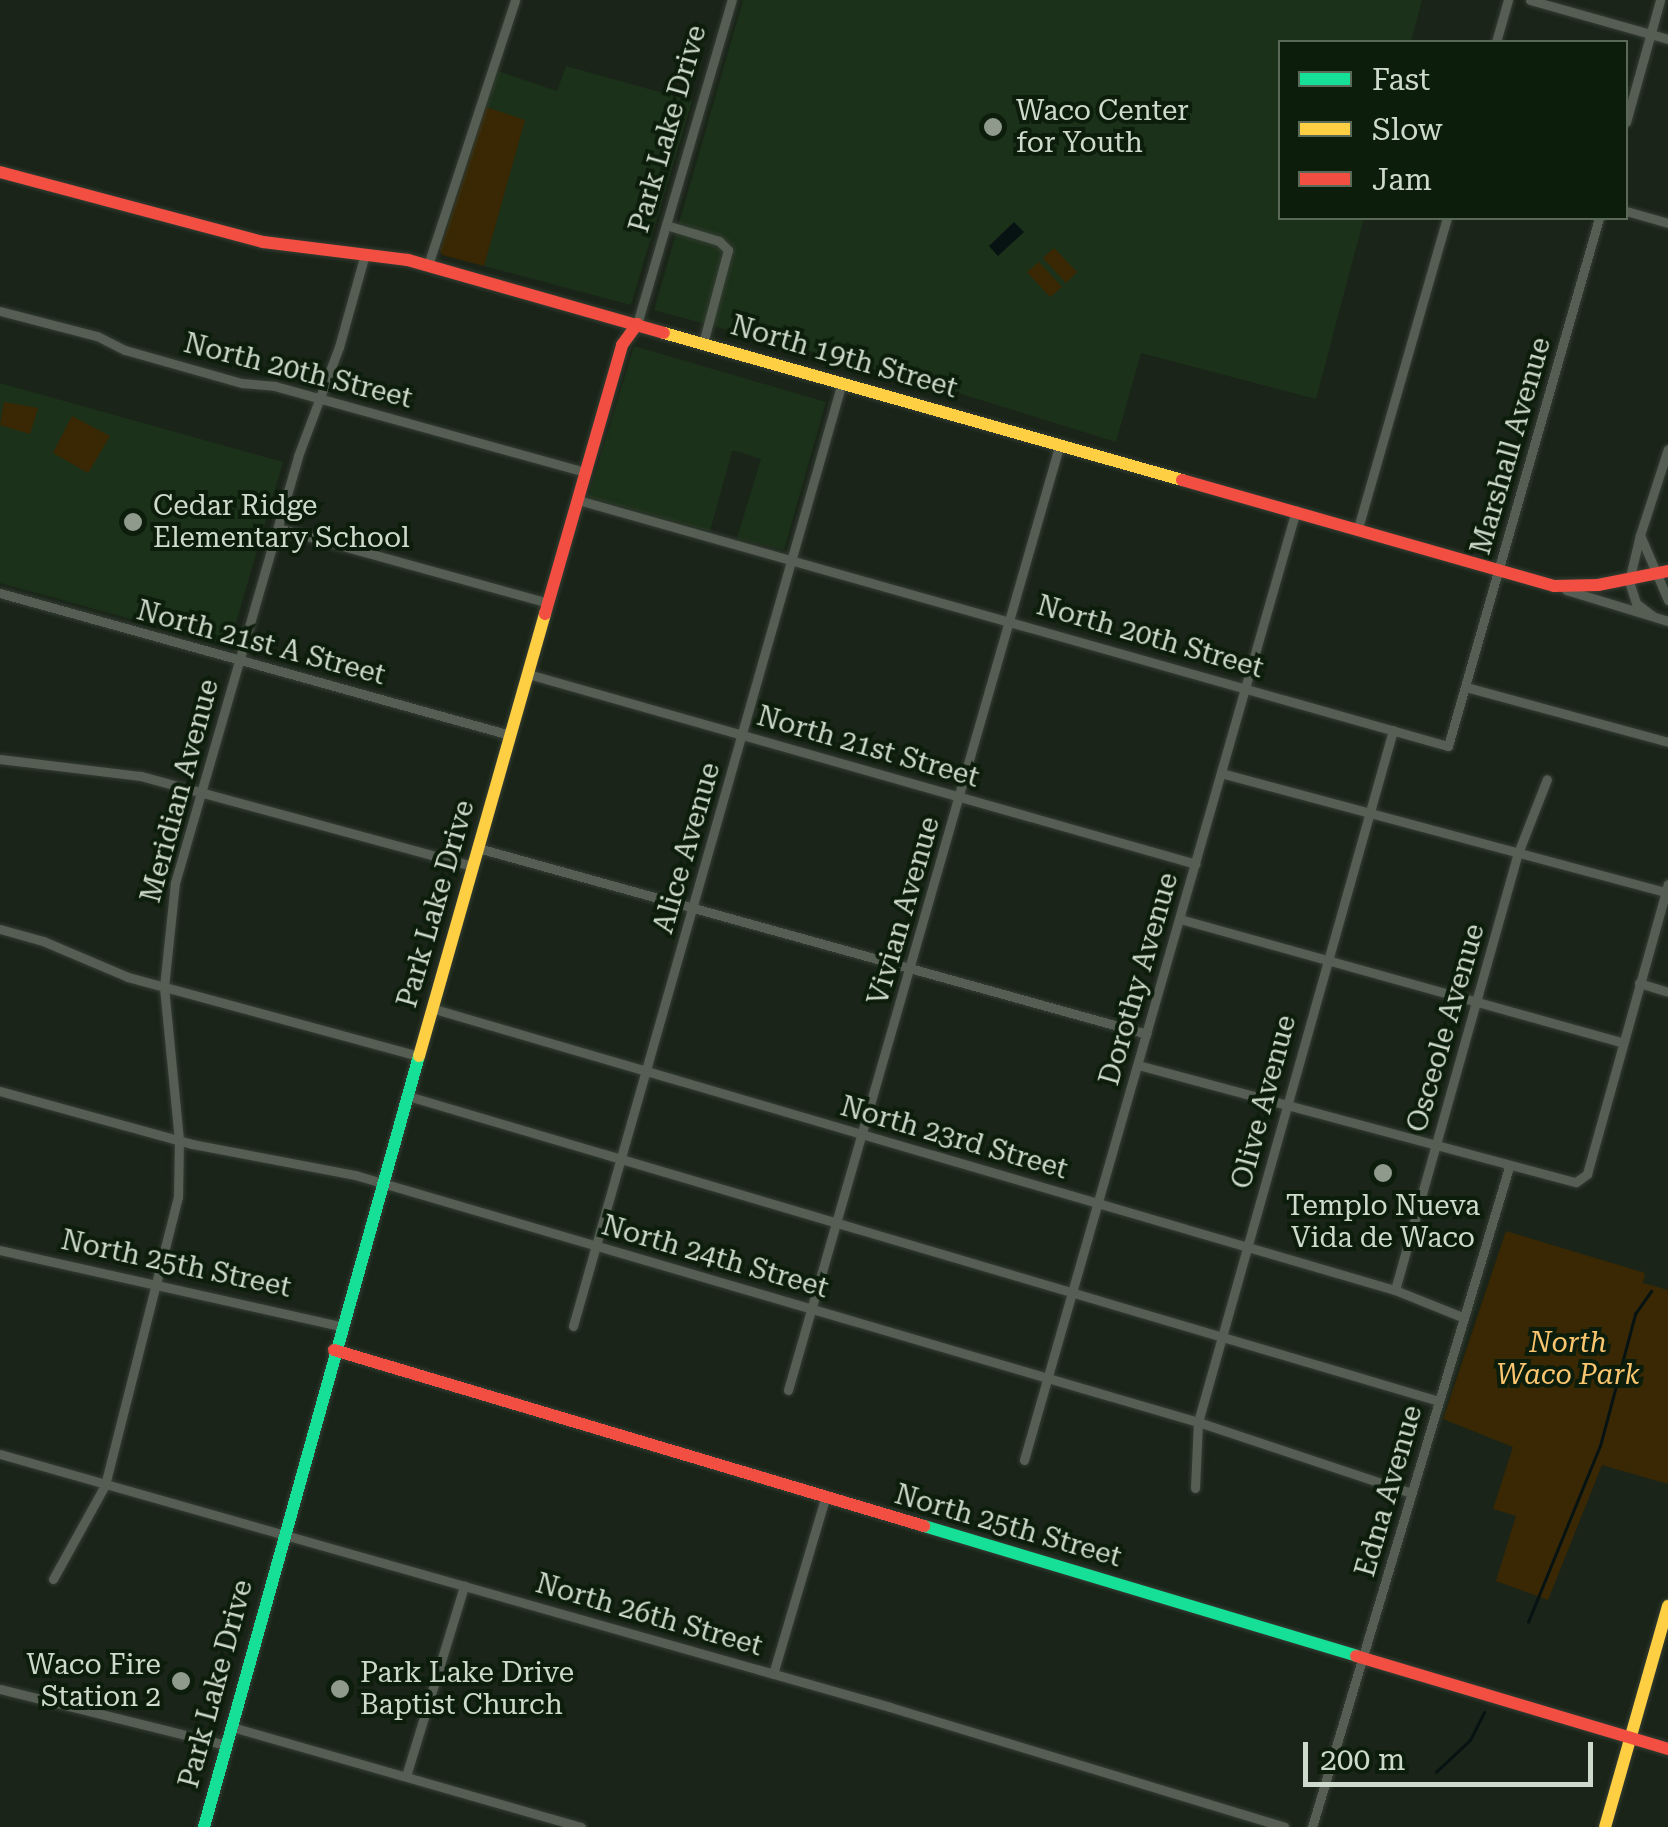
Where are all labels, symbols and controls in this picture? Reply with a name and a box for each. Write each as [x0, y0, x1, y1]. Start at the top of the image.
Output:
street label: Park Lake Drive [622, 21, 714, 237]
legend [1278, 40, 1628, 220]
text: Fast [1372, 62, 1430, 97]
place label: Waco Center for Youth [1016, 94, 1189, 160]
text: Slow [1372, 112, 1443, 147]
marker: Waco Center for Youth [980, 114, 1006, 140]
text: Jam [1372, 162, 1432, 197]
street label: North 19th Street [727, 309, 961, 405]
street label: North 20th Street [180, 326, 416, 416]
street label: Marshall Avenue [1464, 334, 1558, 558]
place label: Cedar Ridge Elementary School [153, 489, 410, 555]
marker: Cedar Ridge Elementary School [122, 511, 144, 533]
street label: North 20th Street [1033, 589, 1267, 685]
street label: North 21st A Street [133, 594, 389, 692]
street label: Meridian Avenue [134, 676, 226, 906]
street label: North 21st Street [753, 699, 983, 795]
street label: Alice Avenue [647, 759, 727, 937]
street label: Park Lake Drive [390, 796, 482, 1012]
street label: Vivian Avenue [861, 813, 947, 1009]
street label: Dorothy Avenue [1093, 869, 1185, 1089]
street label: Osceole Avenue [1400, 920, 1492, 1136]
street label: Olive Avenue [1225, 1012, 1303, 1192]
street label: North 23rd Street [837, 1089, 1071, 1187]
marker: Templo Nueva Vida de Waco [1372, 1162, 1394, 1184]
place label: Templo Nueva Vida de Waco [1286, 1189, 1480, 1255]
street label: North 24th Street [598, 1209, 832, 1305]
street label: North 25th Street [58, 1223, 294, 1305]
park label: North Waco Park [1496, 1326, 1640, 1392]
street label: Edna Avenue [1348, 1401, 1430, 1581]
street label: North 25th Street [891, 1478, 1125, 1574]
street label: North 26th Street [532, 1567, 766, 1663]
street label: Park Lake Drive [172, 1576, 260, 1792]
place label: Waco Fire Station 2 [27, 1648, 161, 1714]
place label: Park Lake Drive Baptist Church [360, 1656, 574, 1722]
marker: Waco Fire Station 2 [170, 1670, 192, 1692]
marker: Park Lake Drive Baptist Church [329, 1678, 351, 1700]
scale bar [1308, 1722, 1598, 1784]
text: 200 m [1320, 1742, 1405, 1777]

